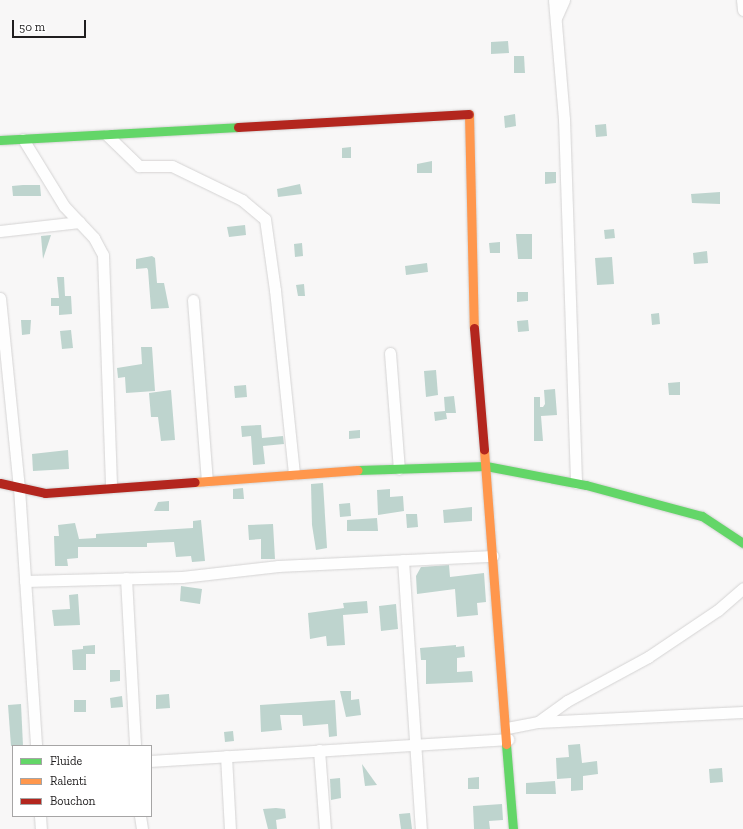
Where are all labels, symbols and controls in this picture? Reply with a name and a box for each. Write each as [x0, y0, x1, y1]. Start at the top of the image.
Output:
scale bar [14, 12, 88, 38]
text: 50 m [19, 20, 45, 34]
legend [12, 745, 152, 817]
text: Fluide [50, 754, 82, 768]
text: Ralenti [50, 774, 87, 788]
text: Bouchon [50, 794, 95, 808]

